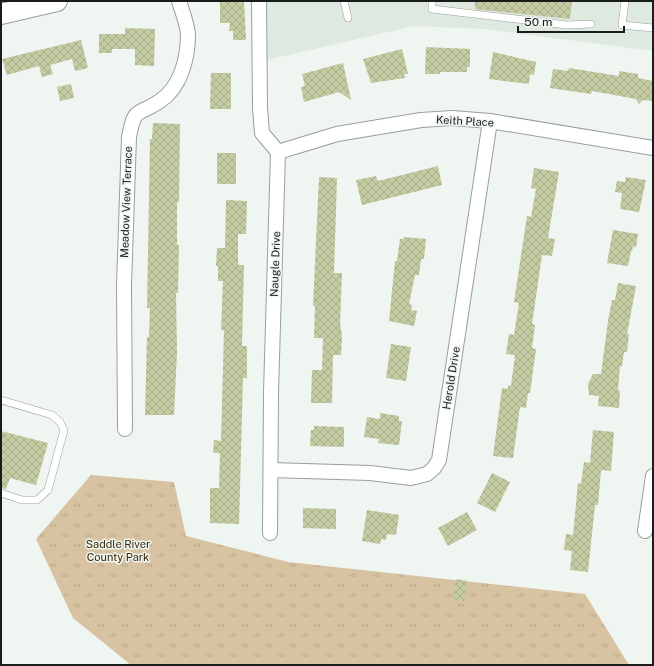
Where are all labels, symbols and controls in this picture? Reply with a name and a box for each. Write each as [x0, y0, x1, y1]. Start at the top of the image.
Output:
scale bar [518, 8, 624, 34]
text: 50 m [524, 15, 552, 29]
street label: Keith Place [436, 113, 494, 129]
street label: Meadow View Terrace [118, 146, 134, 258]
street label: Naugle Drive [268, 231, 282, 297]
street label: Herold Drive [440, 346, 462, 410]
park label: Saddle River County Park [86, 538, 150, 563]

